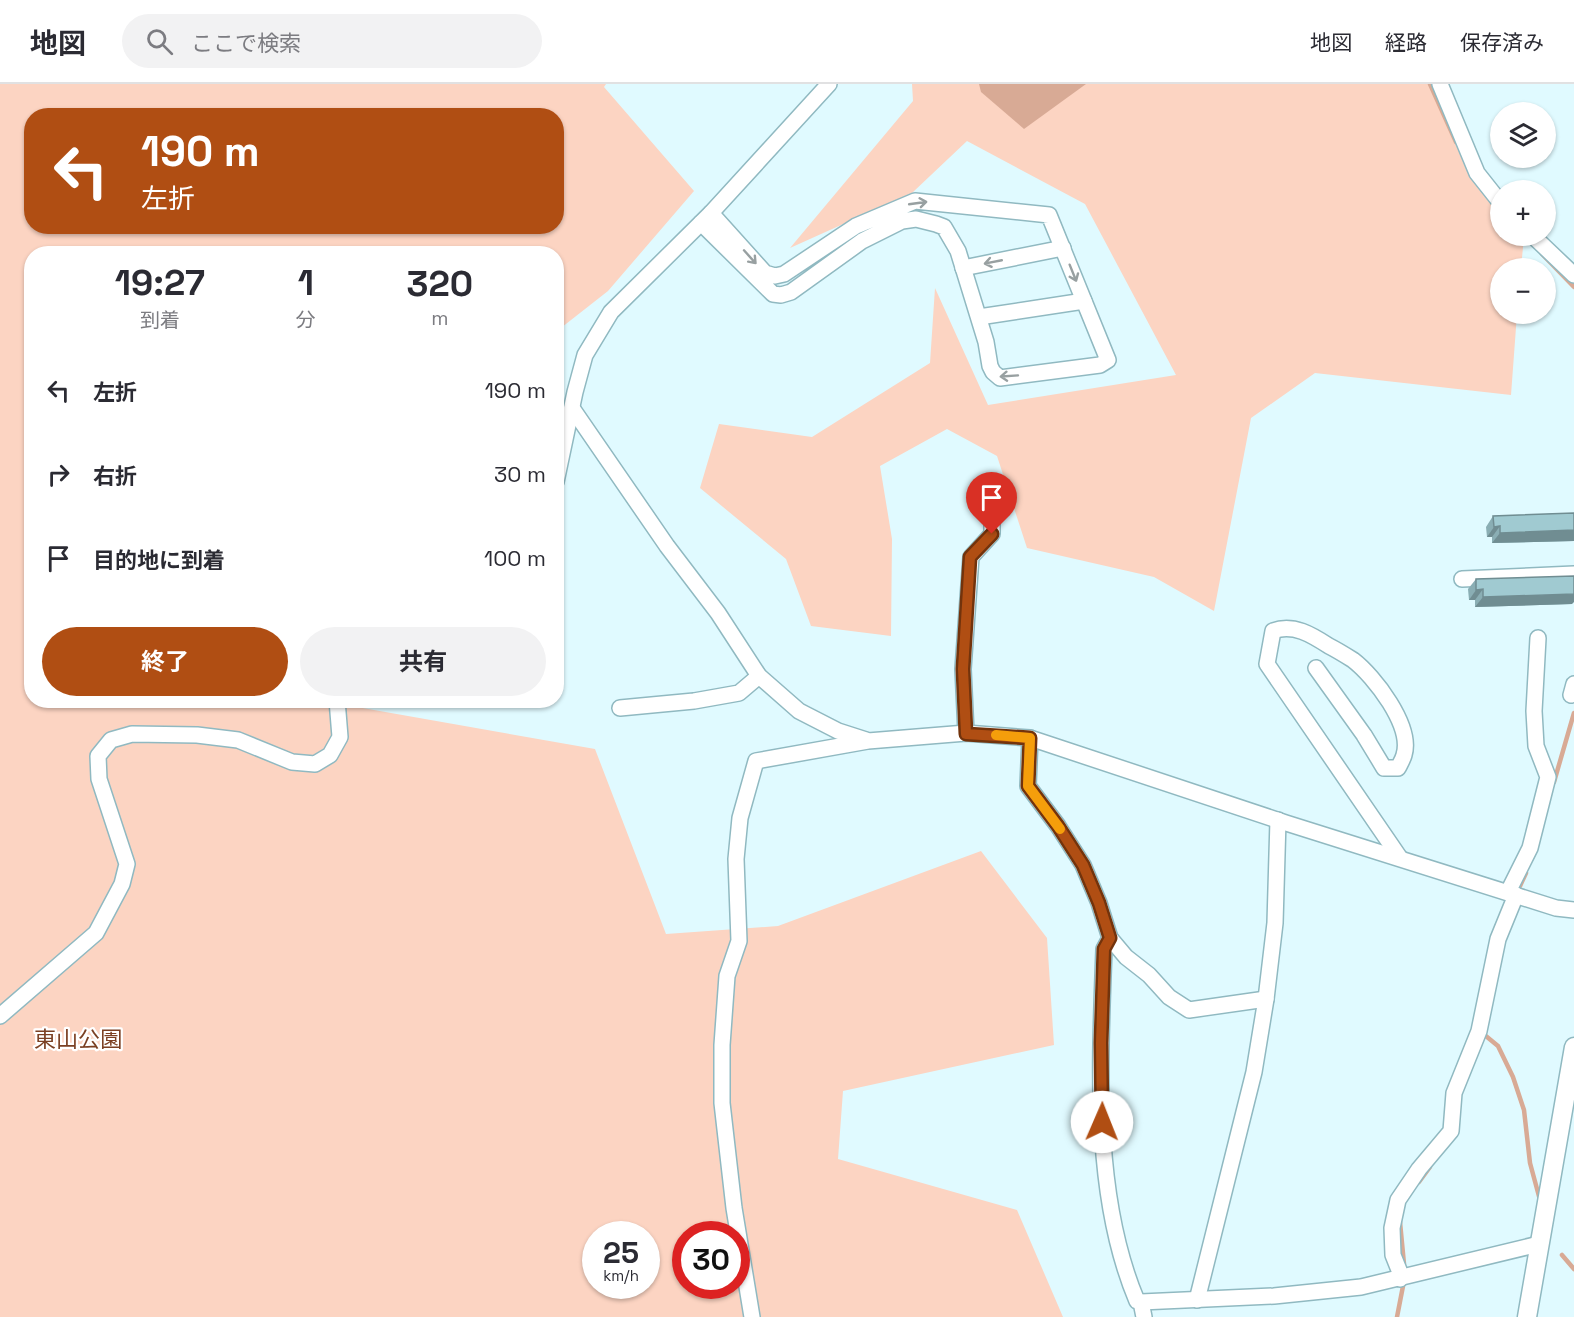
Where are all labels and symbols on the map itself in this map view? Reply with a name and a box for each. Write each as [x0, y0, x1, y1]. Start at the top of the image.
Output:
one-way arrow [908, 197, 927, 208]
one-way arrow [743, 249, 757, 264]
one-way arrow [983, 257, 1003, 268]
one-way arrow [1068, 263, 1079, 282]
one-way arrow [999, 371, 1019, 382]
pin [966, 472, 1017, 534]
park label: 東山公園 [34, 1025, 122, 1053]
position arrow [1070, 1090, 1134, 1154]
speed limit sign: 30 [672, 1221, 750, 1299]

